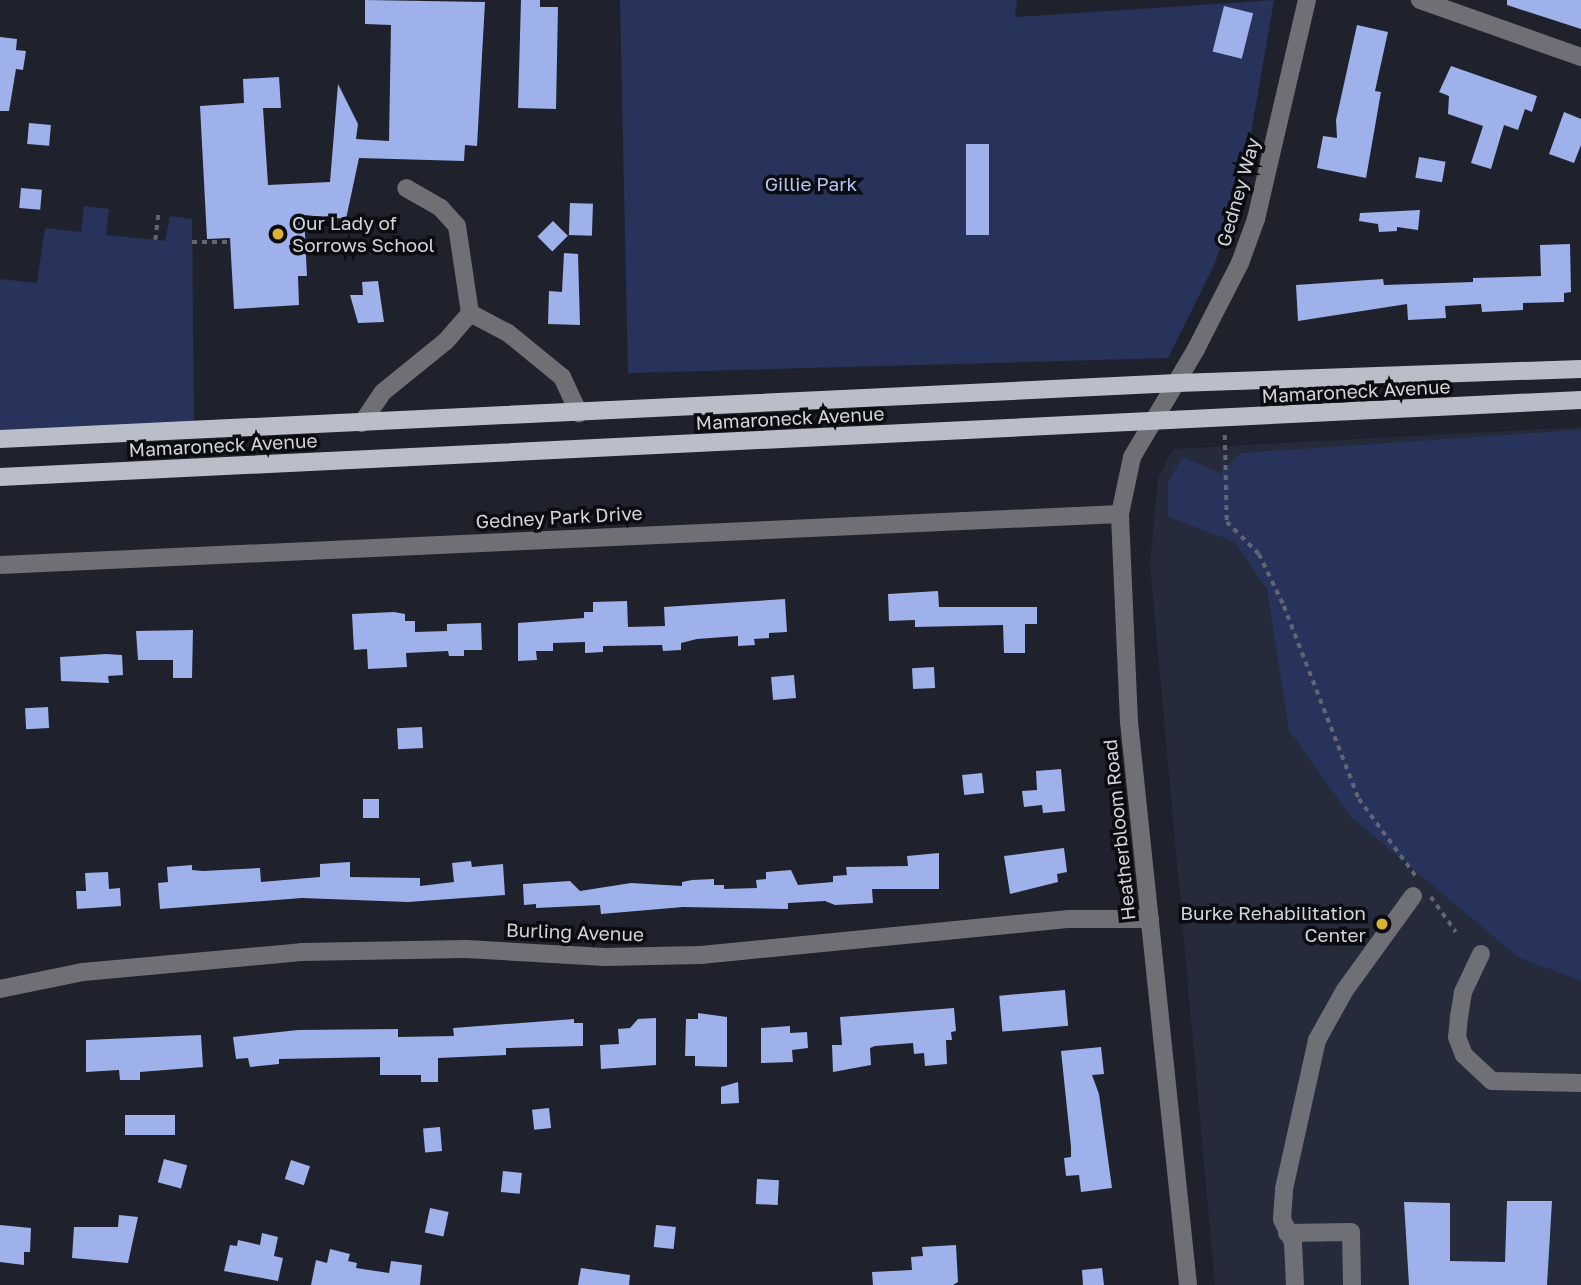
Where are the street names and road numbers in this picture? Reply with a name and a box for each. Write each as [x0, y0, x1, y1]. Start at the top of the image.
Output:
street label: Gedney Way [1212, 135, 1264, 249]
street label: Mamaroneck Avenue [1261, 375, 1451, 407]
street label: Mamaroneck Avenue [695, 402, 885, 434]
street label: Mamaroneck Avenue [128, 429, 318, 461]
street label: Gedney Park Drive [475, 501, 643, 533]
street label: Heatherbloom Road [1098, 738, 1140, 922]
street label: Burling Avenue [506, 918, 644, 946]

